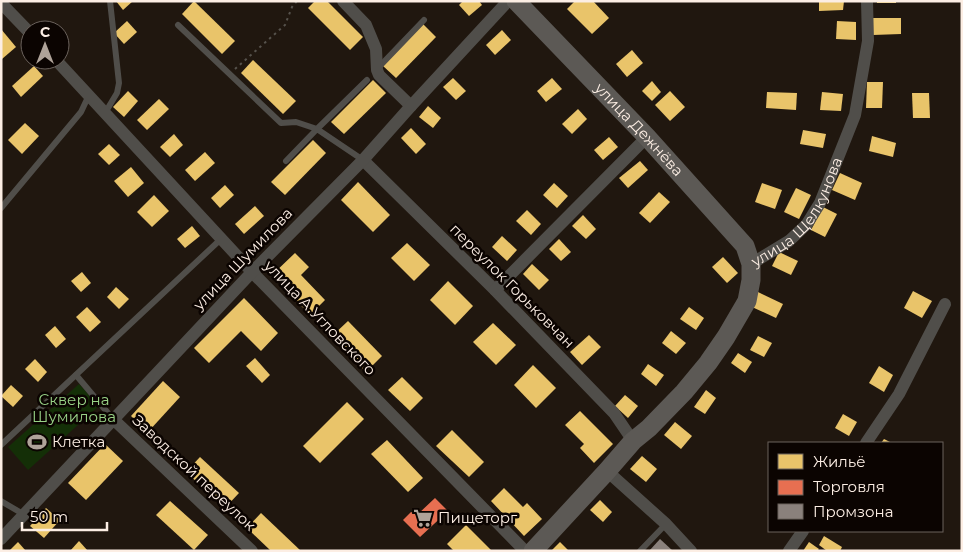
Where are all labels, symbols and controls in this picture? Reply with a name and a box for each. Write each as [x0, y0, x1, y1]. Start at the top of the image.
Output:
north arrow [20, 20, 70, 70]
text: С [40, 23, 50, 41]
street label: улица Дежнёва [590, 78, 688, 180]
street label: улица Щелкунова [747, 154, 846, 271]
street label: улица Шумилова [188, 204, 296, 314]
street label: переулок Горьковчан [446, 219, 579, 352]
street label: улица А.Угловского [260, 255, 380, 379]
park label: Сквер на Шумилова [32, 390, 116, 426]
street label: Заводской переулок [129, 411, 260, 535]
sports icon: Клетка [26, 431, 48, 453]
place label: Клетка [52, 432, 105, 451]
legend [768, 442, 943, 532]
text: Жильё [813, 452, 866, 471]
text: Торговля [813, 477, 885, 496]
scale bar [22, 500, 108, 532]
text: Промзона [813, 502, 893, 521]
text: 50 m [30, 507, 68, 526]
supermarket icon: Пищеторг [412, 507, 434, 529]
place label: Пищеторг [438, 508, 518, 527]

